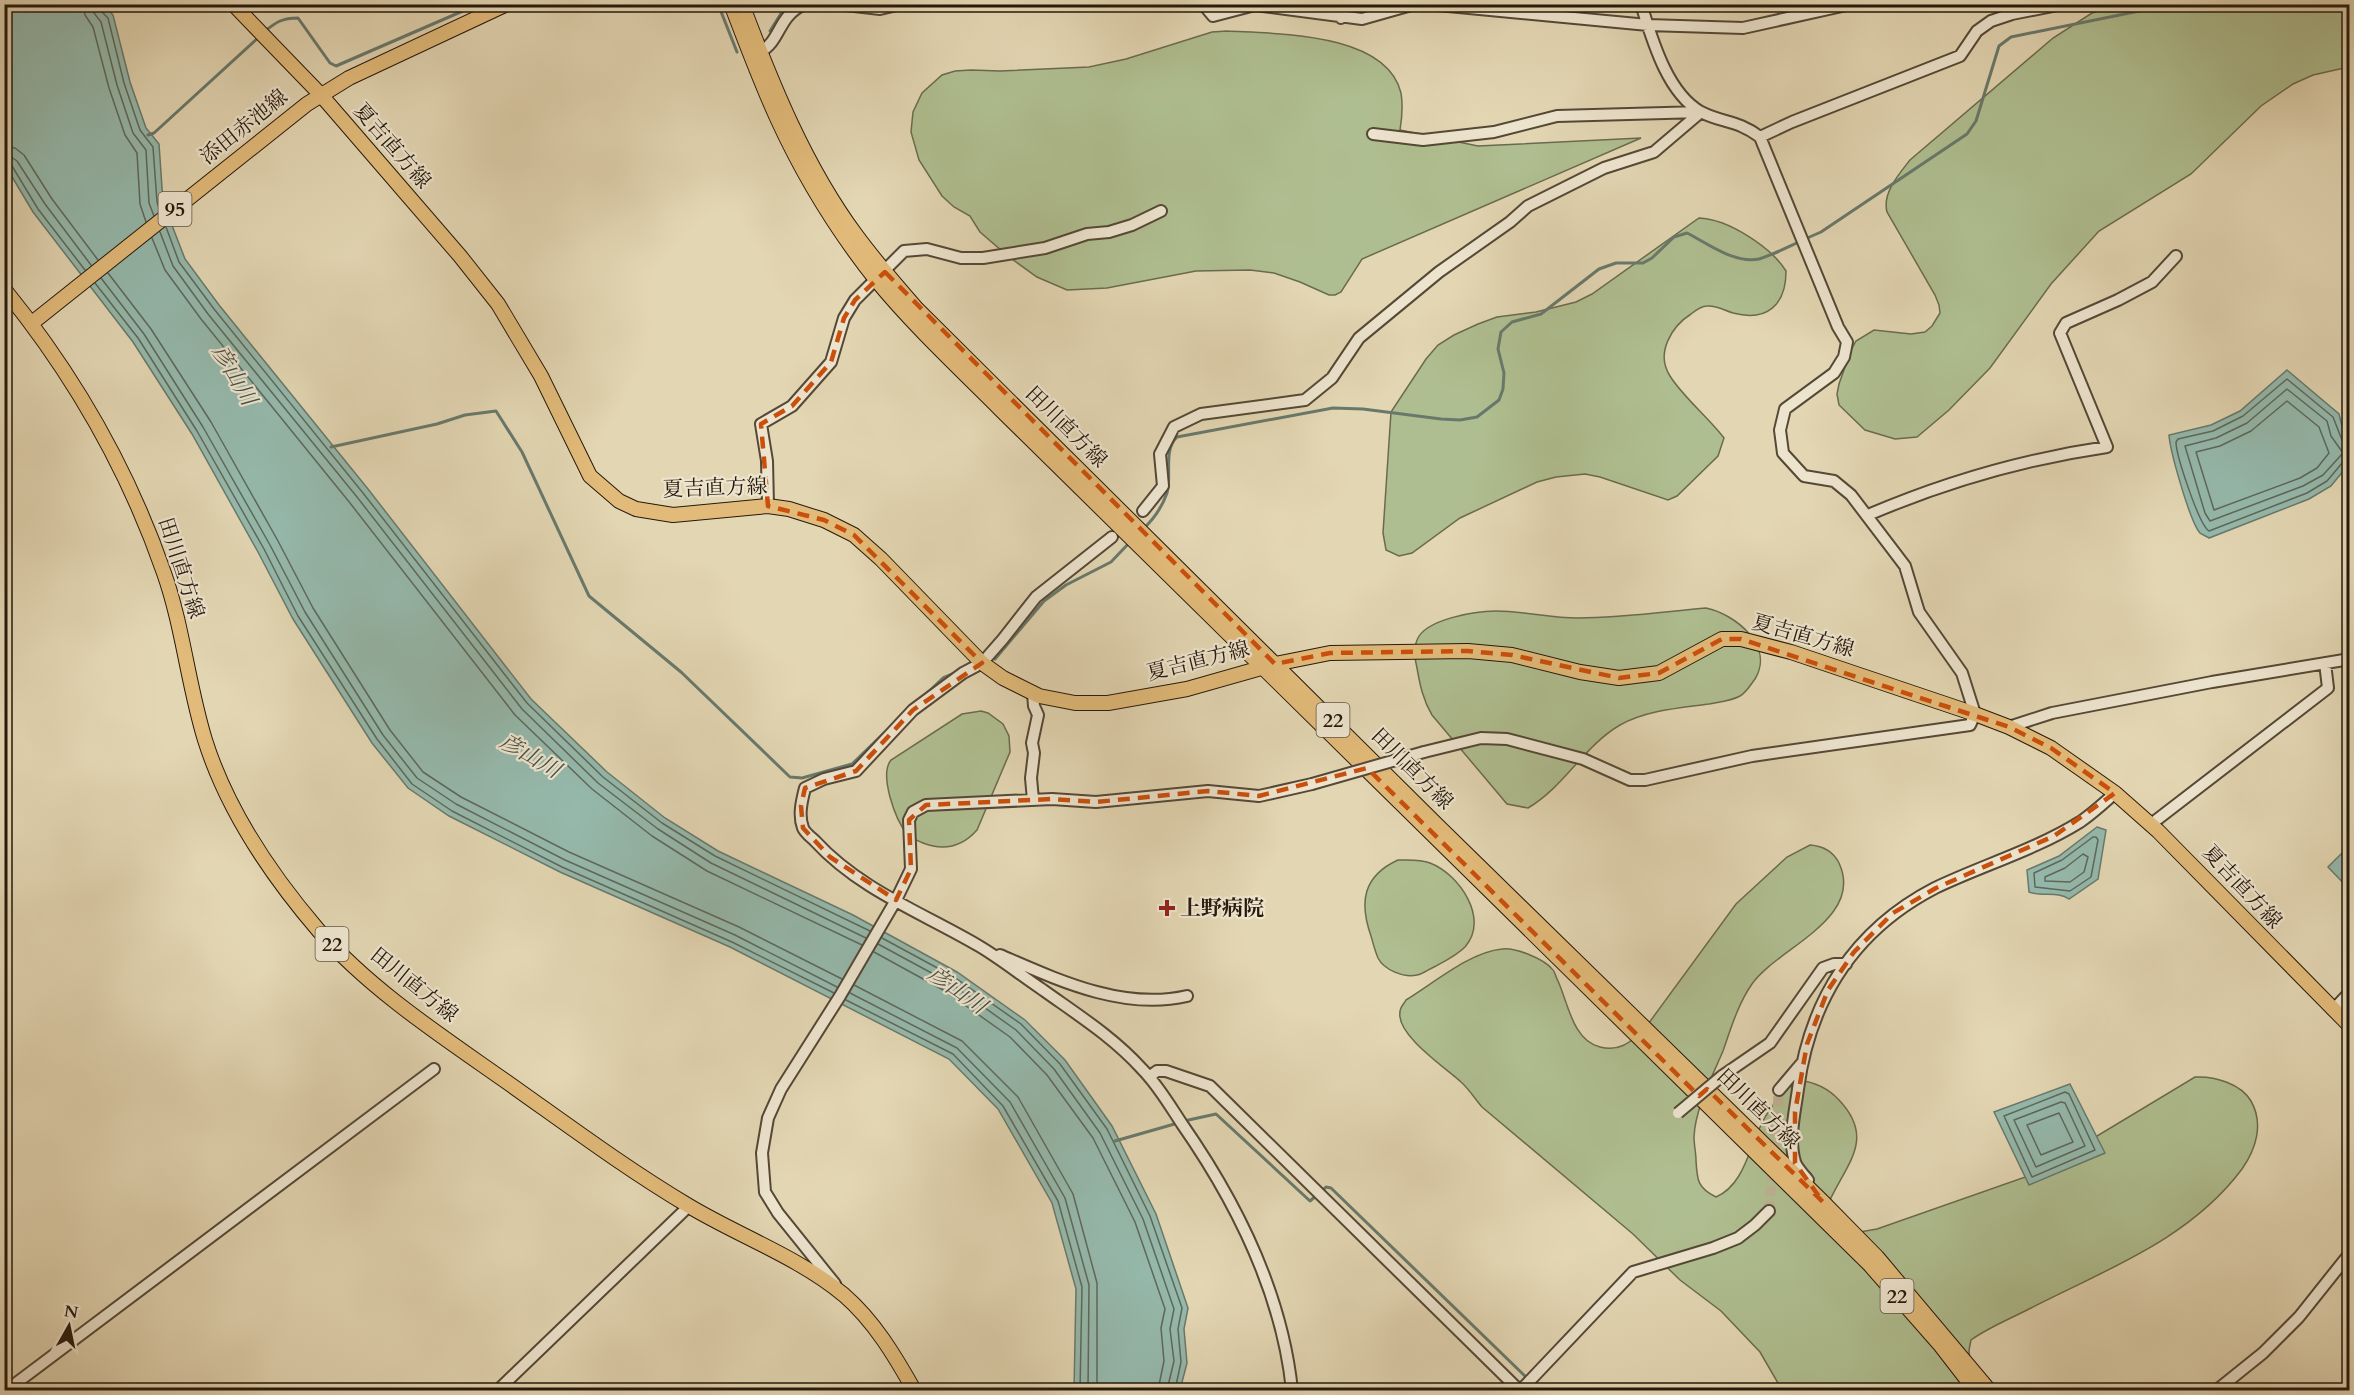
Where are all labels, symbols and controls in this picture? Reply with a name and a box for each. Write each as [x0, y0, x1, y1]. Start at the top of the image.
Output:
street label: 添田赤池線 [194, 83, 294, 171]
street label: 夏吉直方線 [347, 97, 437, 195]
road number: 95 [158, 192, 192, 226]
water label: 彦山川 [205, 339, 264, 413]
street label: 田川直方線 [1019, 380, 1113, 474]
street label: 夏吉直方線 [662, 472, 768, 504]
street label: 田川直方線 [151, 514, 211, 622]
street label: 夏吉直方線 [1749, 608, 1857, 664]
street label: 夏吉直方線 [1144, 634, 1252, 688]
road number: 22 [1316, 703, 1350, 737]
street label: 田川直方線 [1365, 722, 1459, 816]
water label: 彦山川 [494, 727, 568, 786]
street label: 夏吉直方線 [2196, 839, 2288, 935]
place label: 上野病院 [1180, 894, 1264, 923]
marker: 上野病院 [1158, 899, 1176, 917]
road number: 22 [316, 927, 348, 961]
street label: 田川直方線 [364, 941, 464, 1029]
water label: 彦山川 [921, 959, 994, 1022]
street label: 田川直方線 [1710, 1062, 1806, 1156]
road number: 22 [1880, 1279, 1914, 1313]
north arrow [39, 1296, 99, 1356]
text: N [63, 1300, 80, 1324]

